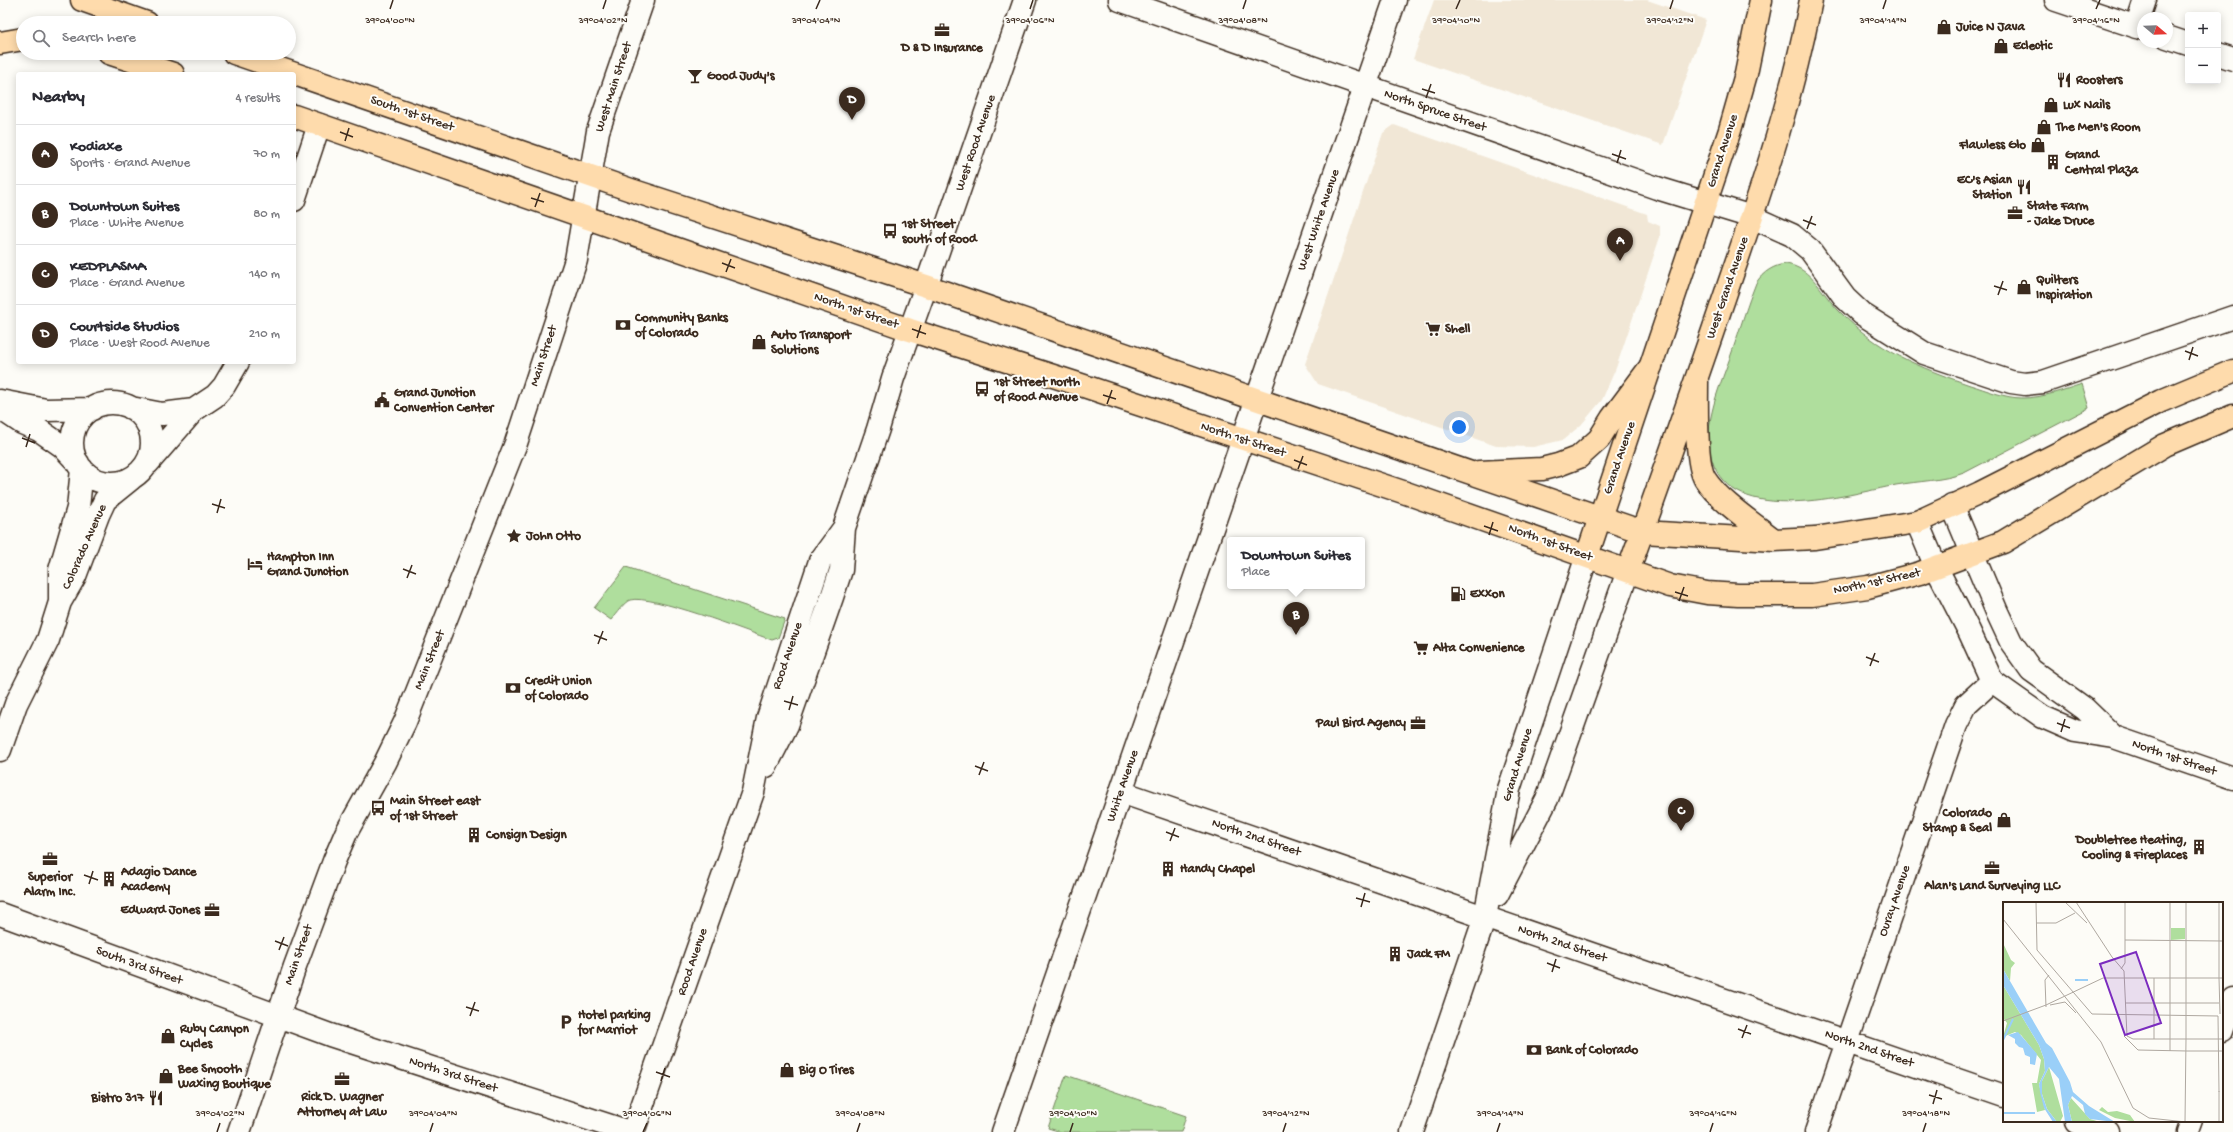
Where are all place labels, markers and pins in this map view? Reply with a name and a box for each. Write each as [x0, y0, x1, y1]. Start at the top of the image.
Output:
shop icon: Juice N Java [1935, 18, 1953, 36]
place label: Juice N Java [1955, 20, 2025, 35]
office icon: D & D Insurance [933, 21, 951, 39]
shop icon: Eclectic [1992, 37, 2010, 55]
place label: Eclectic [2013, 39, 2054, 54]
place label: D & D Insurance [900, 41, 984, 56]
bar icon: Good Judy's [686, 67, 704, 85]
place label: Good Judy's [707, 69, 776, 84]
restaurant icon: Roosters [2055, 71, 2073, 89]
place label: Roosters [2075, 73, 2124, 88]
pin: D [839, 87, 865, 120]
shop icon: Lux Nails [2042, 96, 2060, 114]
place label: Lux Nails [2063, 98, 2111, 113]
shop icon: The Men's Room [2035, 118, 2053, 136]
place label: The Men's Room [2055, 120, 2141, 135]
shop icon: Flawless Glo [2029, 136, 2047, 154]
place label: Flawless Glo [1958, 138, 2026, 153]
place label: Grand Central Plaza [2064, 148, 2139, 178]
building icon: Grand Central Plaza [2044, 153, 2062, 171]
place label: EC's Asian Station [1957, 173, 2013, 203]
restaurant icon: EC's Asian Station [2015, 178, 2033, 196]
place label: State Farm - Jake Druce [2027, 199, 2095, 229]
office icon: State Farm - Jake Druce [2006, 204, 2024, 222]
place label: 1st Street south of Rood [901, 217, 978, 247]
bus stop icon: 1st Street south of Rood [881, 222, 899, 240]
pin: A [1607, 228, 1633, 261]
place label: Quilters Inspiration [2036, 273, 2093, 304]
shop icon: Quilters Inspiration [2015, 278, 2033, 296]
place label: Community Banks of Colorado [634, 311, 729, 341]
bank icon: Community Banks of Colorado [614, 316, 632, 334]
supermarket icon: Shell [1424, 320, 1442, 338]
place label: Shell [1445, 322, 1471, 337]
place label: Auto Transport Solutions [770, 328, 852, 358]
shop icon: Auto Transport Solutions [750, 333, 768, 351]
place label: 1st Street north of Rood Avenue [993, 375, 1080, 405]
bus stop icon: 1st Street north of Rood Avenue [973, 380, 991, 398]
place label: Grand Junction Convention Center [393, 386, 495, 416]
public building icon: Grand Junction Convention Center [373, 391, 391, 409]
place icon: John Otto [505, 527, 523, 545]
place label: John Otto [525, 529, 581, 544]
place label: Hampton Inn Grand Junction [267, 550, 349, 580]
hotel icon: Hampton Inn Grand Junction [246, 555, 264, 573]
fuel station icon: Exxon [1449, 585, 1467, 603]
place label: Exxon [1470, 587, 1506, 602]
pin: B [1283, 602, 1309, 635]
supermarket icon: Alta Convenience [1412, 639, 1430, 657]
place label: Alta Convenience [1432, 641, 1526, 656]
place label: Credit Union of Colorado [524, 674, 592, 704]
bank icon: Credit Union of Colorado [504, 679, 522, 697]
office icon: Paul Bird Agency [1409, 714, 1427, 732]
place label: Paul Bird Agency [1315, 716, 1407, 731]
place label: Main Street east of 1st Street [389, 794, 482, 824]
pin: C [1668, 798, 1694, 831]
bus stop icon: Main Street east of 1st Street [369, 799, 387, 817]
place label: Colorado Stamp & Seal [1923, 806, 1992, 837]
shop icon: Colorado Stamp & Seal [1995, 811, 2013, 829]
building icon: Consign Design [465, 826, 483, 844]
place label: Consign Design [485, 828, 567, 843]
place label: Doubletree Heating, Cooling & Fireplaces [2075, 833, 2188, 864]
building icon: Doubletree Heating, Cooling & Fireplaces [2190, 838, 2208, 856]
office icon: Superior Alarm Inc. [41, 850, 59, 868]
office icon: Alan's Land Surveying LLC [1983, 859, 2001, 877]
building icon: Handy Chapel [1159, 860, 1177, 878]
place label: Handy Chapel [1180, 862, 1255, 878]
place label: Adagio Dance Academy [120, 865, 198, 895]
place label: Superior Alarm Inc. [23, 870, 76, 900]
building icon: Adagio Dance Academy [100, 870, 118, 888]
place label: Alan's Land Surveying LLC [1923, 879, 2062, 894]
office icon: Edward Jones [203, 901, 221, 919]
place label: Edward Jones [120, 903, 201, 918]
building icon: Jack FM [1386, 945, 1404, 963]
place label: Jack FM [1406, 947, 1451, 962]
place label: Hotel parking for Marriot [577, 1008, 651, 1038]
parking icon: Hotel parking for Marriot [557, 1013, 575, 1031]
place label: Ruby Canyon Cycles [179, 1022, 250, 1052]
shop icon: Ruby Canyon Cycles [159, 1027, 177, 1045]
bank icon: Bank of Colorado [1525, 1041, 1543, 1059]
place label: Bank of Colorado [1545, 1042, 1639, 1058]
shop icon: Big O Tires [778, 1061, 796, 1079]
place label: Bee Smooth Waxing Boutique [177, 1062, 272, 1092]
place label: Big O Tires [798, 1063, 855, 1078]
shop icon: Bee Smooth Waxing Boutique [157, 1067, 175, 1085]
office icon: Rick D. Wagner Attorney at Law [333, 1070, 351, 1088]
restaurant icon: Bistro 317 [147, 1089, 165, 1107]
place label: Rick D. Wagner Attorney at Law [296, 1090, 388, 1120]
place label: Bistro 317 [90, 1091, 145, 1106]

